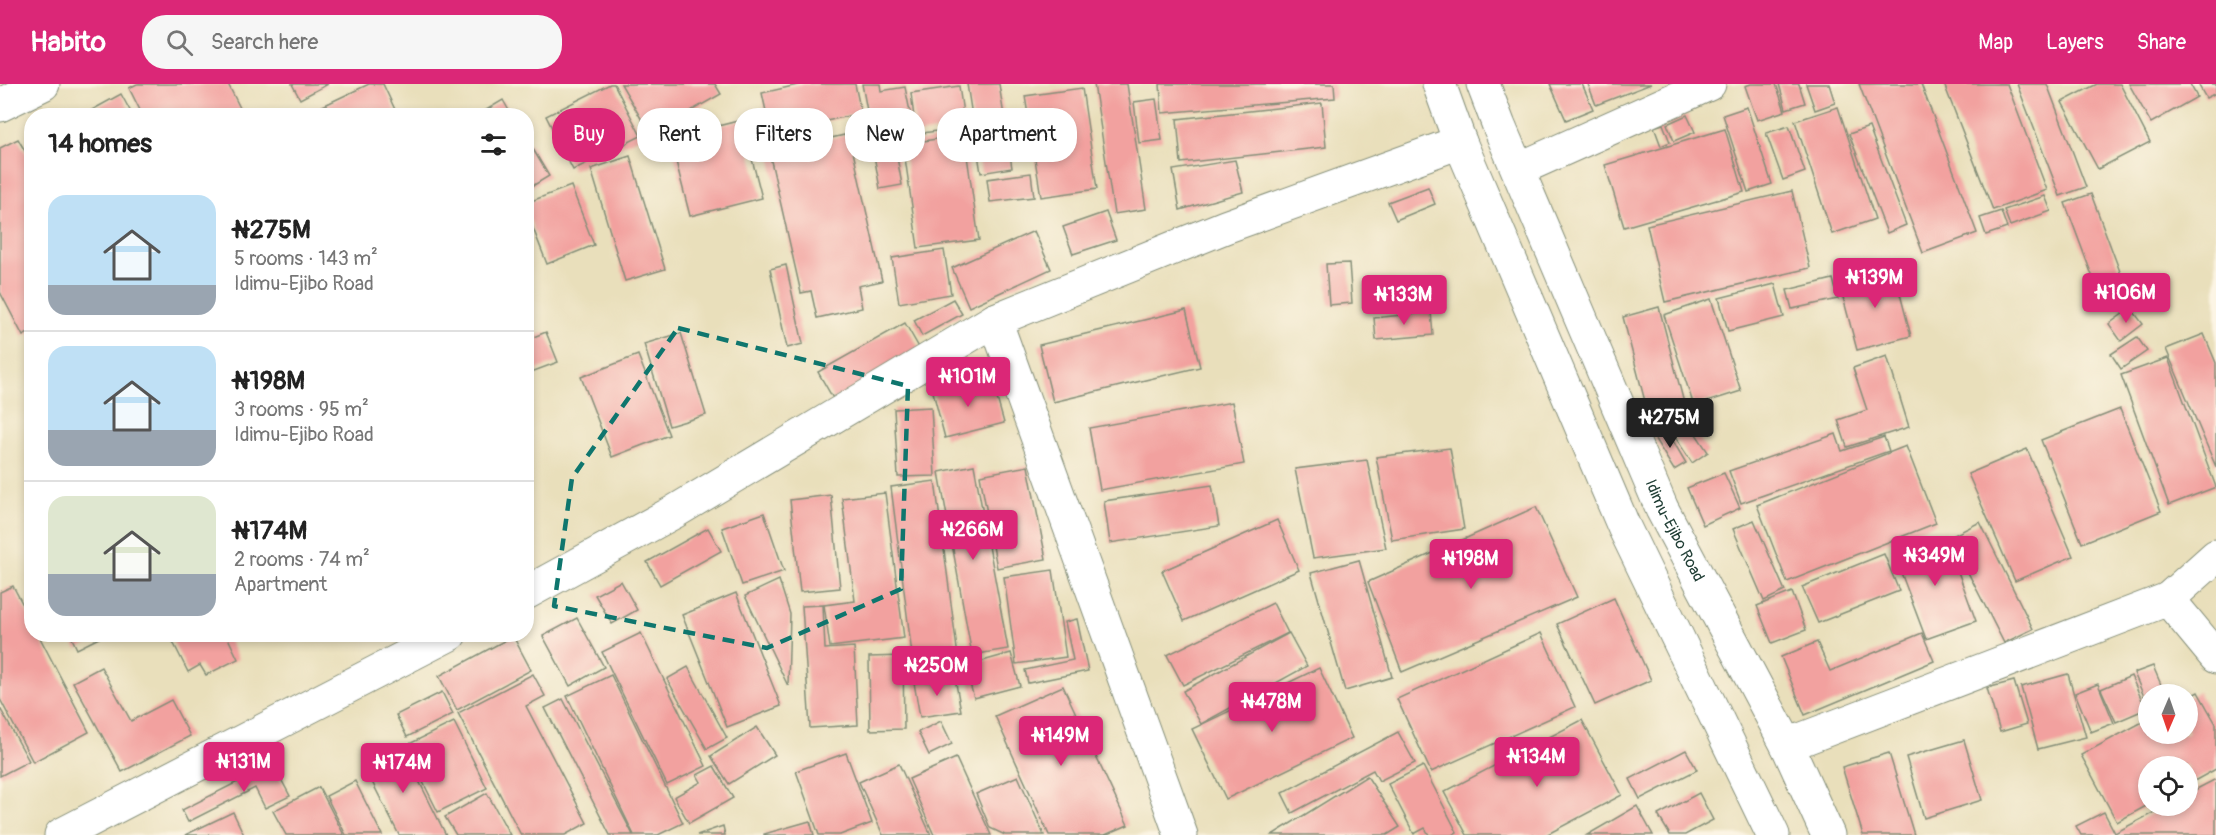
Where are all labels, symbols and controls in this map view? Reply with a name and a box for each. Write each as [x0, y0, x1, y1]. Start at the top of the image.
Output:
search box [142, 15, 562, 69]
text: Habito [30, 25, 106, 60]
icon: search [163, 26, 196, 59]
text: Search here [211, 28, 318, 56]
text: Map [1978, 29, 2013, 56]
text: Layers [2046, 29, 2104, 56]
text: Share [2137, 29, 2186, 56]
chip: Buy [552, 108, 625, 162]
chip: Rent [637, 108, 722, 162]
chip: Filters [734, 108, 833, 162]
chip: New [845, 108, 925, 162]
chip: Apartment [937, 108, 1077, 162]
text: 14 homes [48, 128, 152, 160]
icon: filters [477, 128, 510, 161]
text: ₦275M [234, 214, 311, 246]
icon: home [96, 219, 168, 291]
text: 5 rooms · 143 m² [234, 246, 378, 271]
pin: ₦139M [1833, 258, 1917, 309]
text: ₦139M [1847, 265, 1903, 290]
text: Idimu-Ejibo Road [234, 271, 374, 296]
pin: ₦106M [2084, 273, 2168, 324]
pin: ₦133M [1362, 275, 1446, 326]
text: ₦106M [2096, 280, 2156, 305]
text: ₦133M [1376, 282, 1432, 307]
pin: ₦101M [926, 357, 1010, 408]
text: ₦101M [940, 364, 996, 389]
text: ₦198M [234, 365, 305, 397]
icon: home [96, 370, 168, 442]
text: 3 rooms · 95 m² [234, 397, 369, 422]
pin: ₦275M [1628, 398, 1712, 449]
text: ₦275M [1641, 405, 1700, 430]
text: Idimu-Ejibo Road [234, 422, 374, 447]
street label: Idimu-Ejibo Road [1641, 476, 1709, 585]
pin: ₦266M [931, 510, 1015, 561]
text: ₦174M [234, 515, 307, 547]
text: ₦266M [943, 517, 1003, 542]
icon: home [96, 520, 168, 592]
pin: ₦349M [1893, 536, 1977, 587]
pin: ₦198M [1429, 539, 1513, 590]
text: ₦349M [1905, 543, 1965, 568]
text: ₦198M [1444, 546, 1498, 571]
text: 2 rooms · 74 m² [234, 547, 370, 572]
text: Apartment [234, 572, 327, 597]
pin: ₦250M [895, 646, 979, 697]
text: ₦250M [906, 653, 968, 678]
pin: ₦478M [1230, 682, 1314, 733]
north arrow [2138, 684, 2198, 744]
map controls [2138, 684, 2198, 816]
text: ₦478M [1243, 689, 1301, 714]
pin: ₦149M [1019, 716, 1103, 767]
text: ₦149M [1033, 723, 1089, 748]
pin: ₦134M [1495, 737, 1579, 788]
pin: ₦131M [202, 742, 286, 793]
pin: ₦174M [361, 743, 445, 794]
text: ₦134M [1509, 744, 1565, 769]
text: ₦131M [217, 749, 271, 774]
text: ₦174M [375, 750, 431, 775]
button: locate [2138, 756, 2198, 816]

